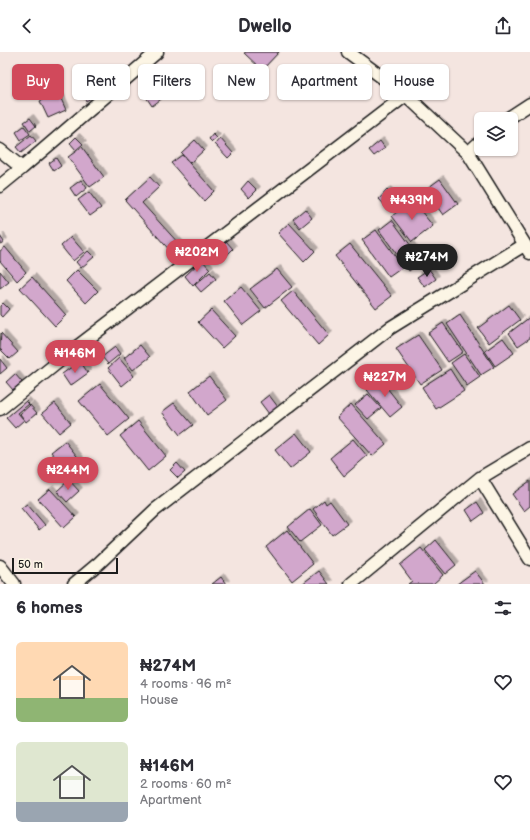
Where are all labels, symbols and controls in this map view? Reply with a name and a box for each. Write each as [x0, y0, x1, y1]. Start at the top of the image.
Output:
icon: back [16, 15, 38, 37]
icon: share [492, 15, 514, 37]
text: Dwello [238, 16, 292, 37]
chip: Buy [12, 64, 64, 100]
chip: Rent [72, 64, 130, 100]
chip: Filters [138, 64, 205, 100]
chip: New [213, 64, 269, 100]
chip: Apartment [277, 64, 372, 100]
chip: House [380, 64, 449, 100]
map controls [474, 112, 518, 156]
button: layers [474, 112, 518, 156]
pin: ₦439M [384, 187, 440, 221]
text: ₦439M [390, 192, 434, 208]
pin: ₦202M [169, 239, 225, 273]
text: ₦202M [175, 244, 219, 260]
pin: ₦274M [399, 244, 455, 278]
text: ₦274M [406, 249, 448, 265]
pin: ₦146M [47, 340, 103, 374]
text: ₦146M [54, 345, 96, 361]
pin: ₦227M [357, 364, 413, 398]
text: ₦227M [363, 369, 407, 385]
pin: ₦244M [40, 457, 96, 491]
text: ₦244M [46, 462, 90, 478]
scale bar [12, 556, 118, 575]
text: 50 m [18, 558, 43, 571]
icon: filters [492, 597, 514, 619]
text: 6 homes [16, 598, 83, 618]
text: ₦274M [140, 656, 196, 676]
icon: home [48, 658, 96, 706]
icon: heart [492, 671, 514, 693]
text: 4 rooms · 96 m² [140, 676, 232, 692]
text: House [140, 692, 178, 708]
text: ₦146M [140, 756, 194, 776]
icon: home [48, 758, 96, 806]
icon: heart [492, 771, 514, 793]
text: 2 rooms · 60 m² [140, 776, 232, 792]
text: Apartment [140, 792, 201, 808]

